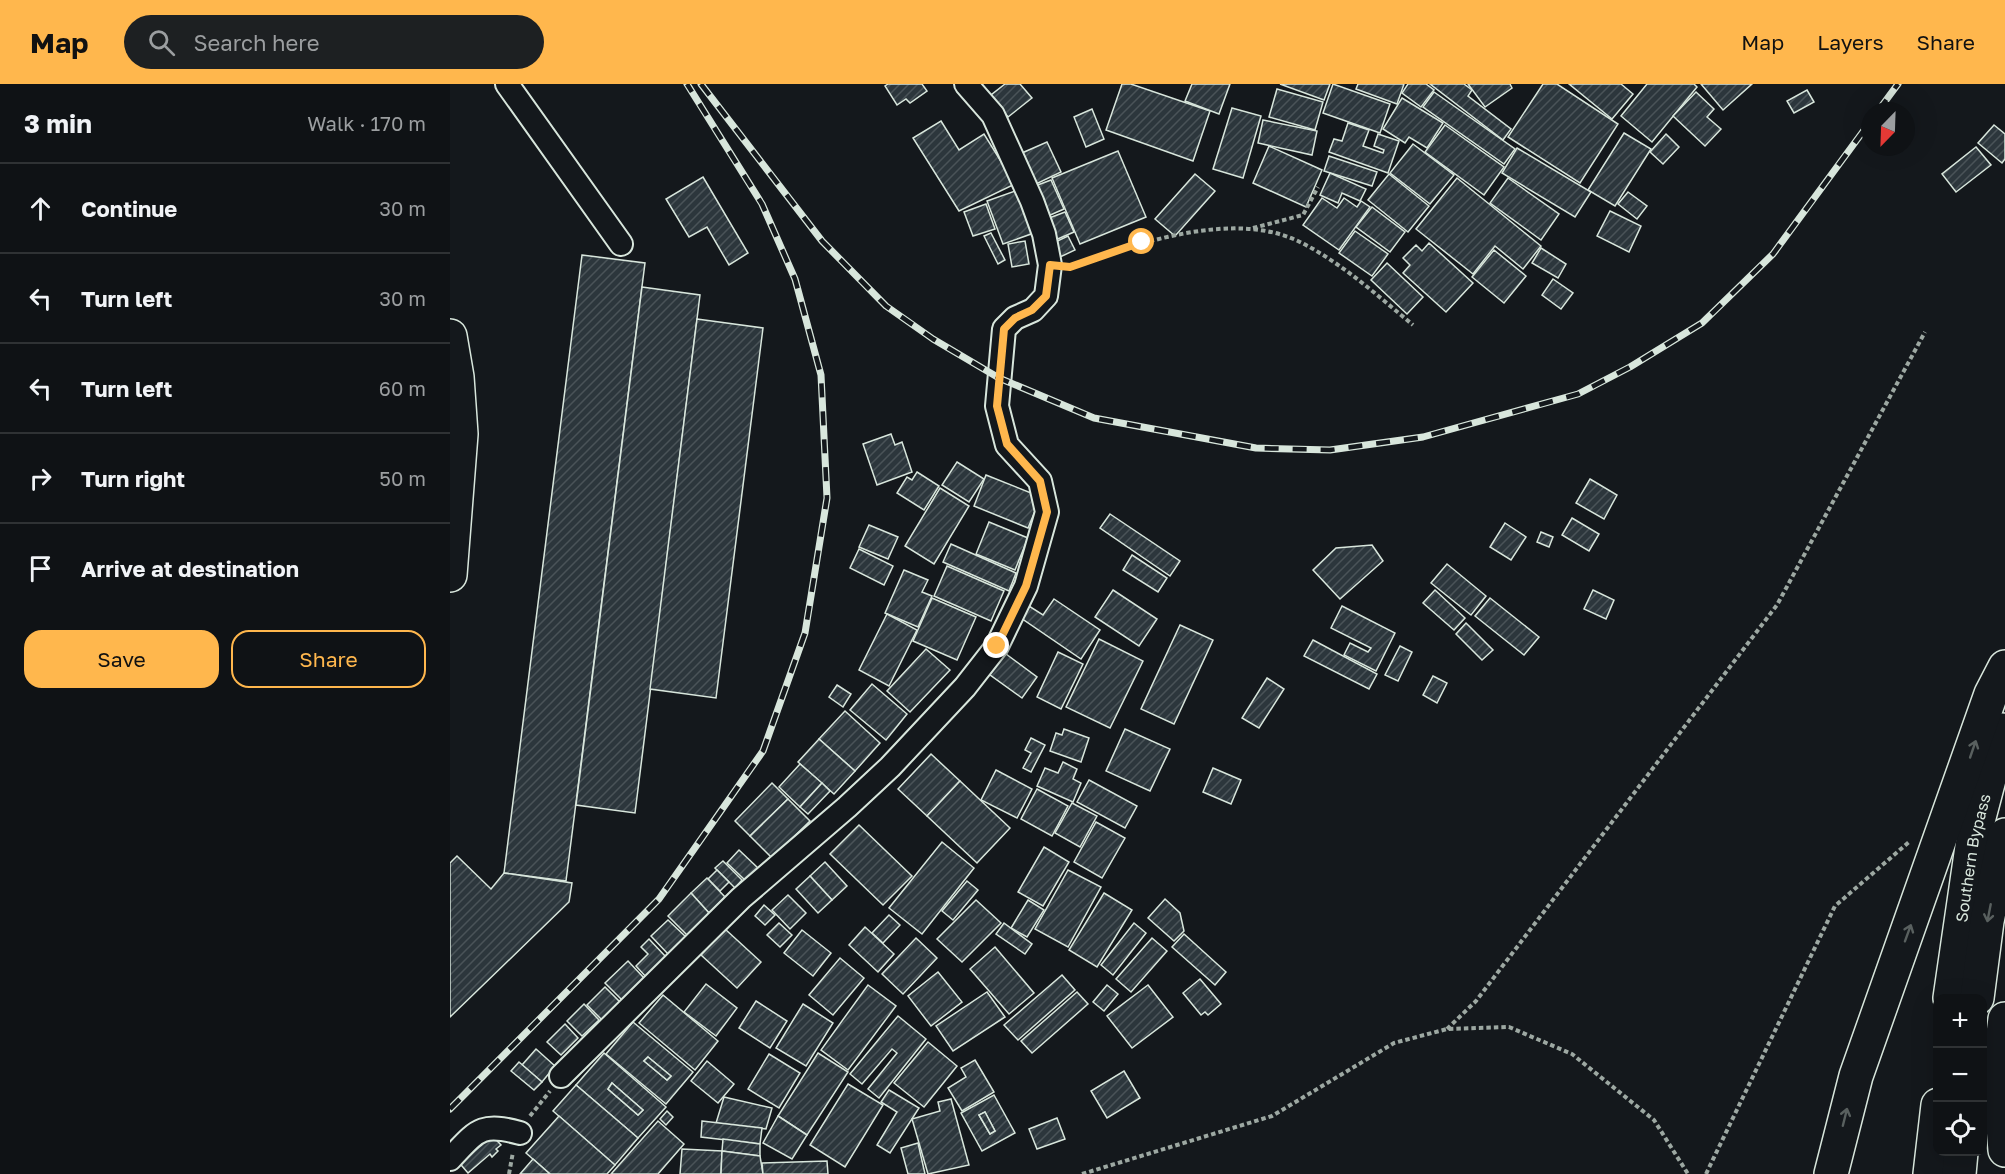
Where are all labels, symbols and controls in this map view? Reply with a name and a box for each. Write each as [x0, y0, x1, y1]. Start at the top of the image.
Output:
search box [124, 15, 544, 69]
text: Map [30, 26, 88, 59]
icon: search [145, 26, 178, 59]
text: Search here [193, 29, 319, 56]
text: Map [1741, 29, 1784, 55]
text: Layers [1817, 29, 1884, 55]
text: Share [1917, 29, 1975, 55]
north arrow [1861, 102, 1915, 156]
text: 3 min [24, 108, 92, 139]
text: Walk · 170 m [307, 111, 426, 135]
icon: ahead [24, 192, 57, 225]
text: Continue [81, 195, 177, 222]
text: 30 m [379, 196, 426, 220]
route start [1128, 228, 1154, 254]
icon: left [24, 282, 57, 315]
text: Turn left [81, 285, 172, 312]
text: 30 m [379, 286, 426, 310]
icon: left [24, 372, 57, 405]
text: Turn left [81, 375, 172, 402]
text: 60 m [379, 376, 426, 400]
icon: right [24, 462, 57, 495]
text: Turn right [81, 465, 185, 492]
text: 50 m [379, 466, 426, 490]
icon: arrive [24, 552, 57, 585]
text: Arrive at destination [81, 555, 299, 582]
button: Save [24, 630, 219, 688]
button: Share [231, 630, 426, 688]
route end [983, 632, 1009, 658]
one-way arrow [1968, 740, 1979, 759]
street label: Southern Bypass [1951, 791, 1995, 924]
one-way arrow [1983, 903, 1994, 922]
one-way arrow [1903, 924, 1914, 943]
map controls [1933, 994, 1987, 1156]
button: + [1933, 994, 1987, 1048]
button: − [1933, 1048, 1987, 1102]
button: locate [1933, 1102, 1987, 1156]
one-way arrow [1840, 1108, 1852, 1127]

